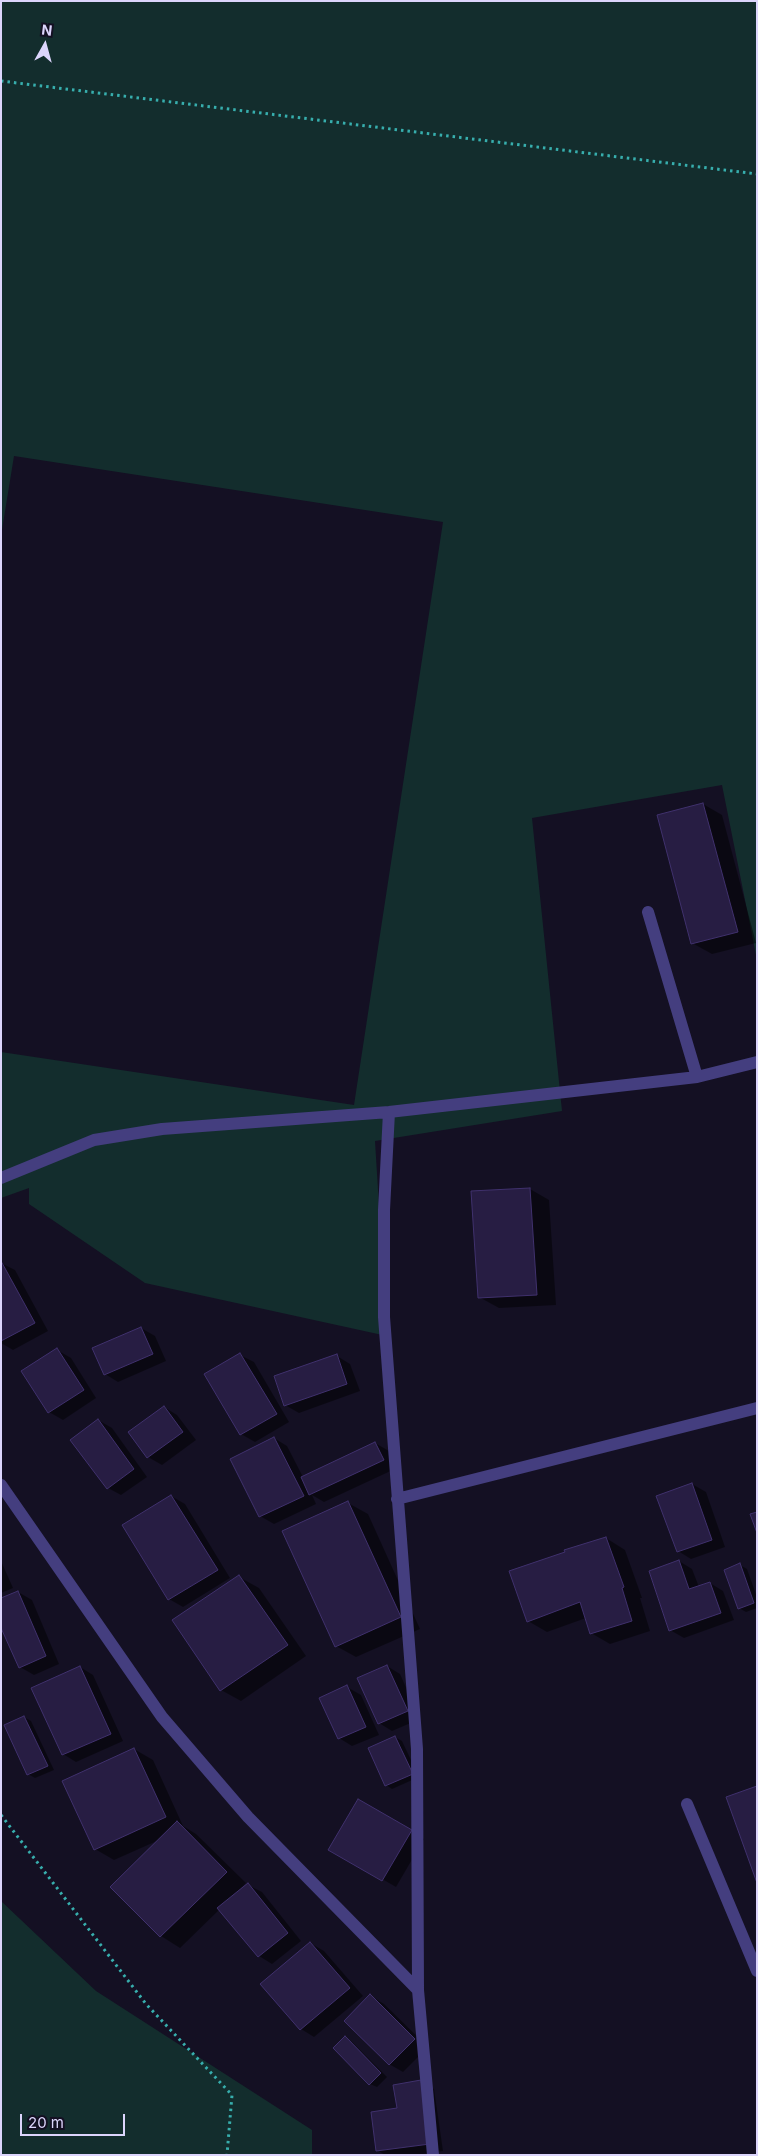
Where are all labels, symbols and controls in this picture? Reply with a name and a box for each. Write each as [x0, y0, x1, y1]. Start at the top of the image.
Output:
north arrow [20, 20, 70, 70]
text: N [41, 21, 53, 39]
scale bar [22, 2104, 128, 2136]
text: 20 m [28, 2113, 64, 2132]

